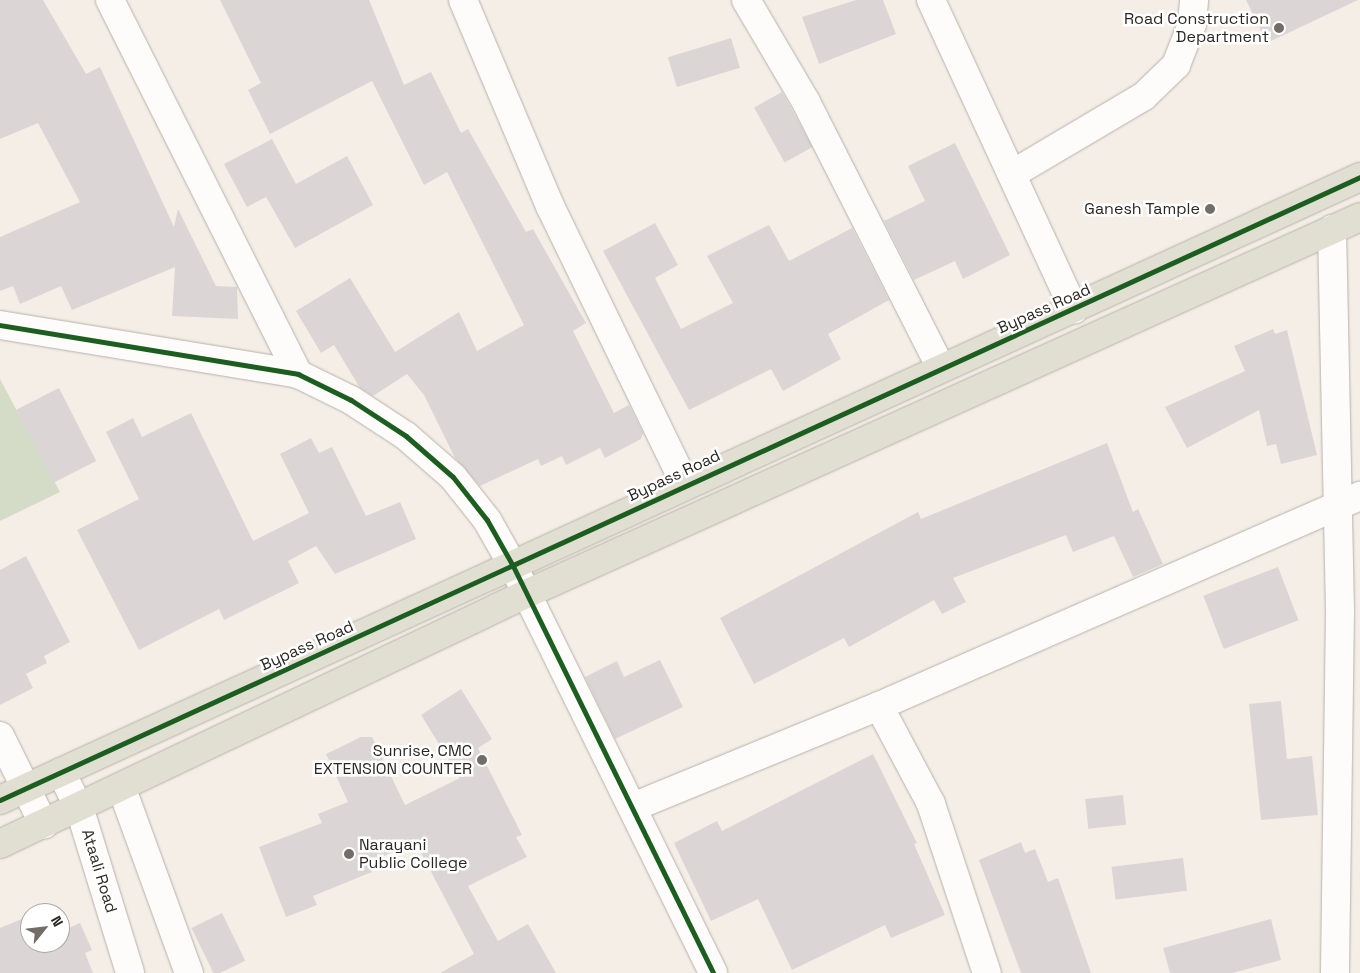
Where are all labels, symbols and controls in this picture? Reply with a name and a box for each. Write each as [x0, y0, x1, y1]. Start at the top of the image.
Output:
place label: Road Construction Department [1124, 9, 1269, 47]
marker: Road Construction Department [1273, 22, 1285, 34]
place label: Ganesh Tample [1084, 199, 1200, 219]
marker: Ganesh Tample [1204, 203, 1216, 215]
street label: Bypass Road [994, 280, 1094, 338]
street label: Bypass Road [625, 446, 723, 506]
street label: Bypass Road [257, 617, 357, 675]
place label: Sunrise, CMC EXTENSION COUNTER [314, 741, 472, 779]
marker: Sunrise, CMC EXTENSION COUNTER [476, 754, 488, 766]
street label: Ataali Road [77, 827, 121, 915]
place label: Narayani Public College [359, 835, 467, 873]
marker: Narayani Public College [343, 848, 355, 860]
north arrow [20, 903, 70, 953]
text: N [47, 913, 67, 930]

